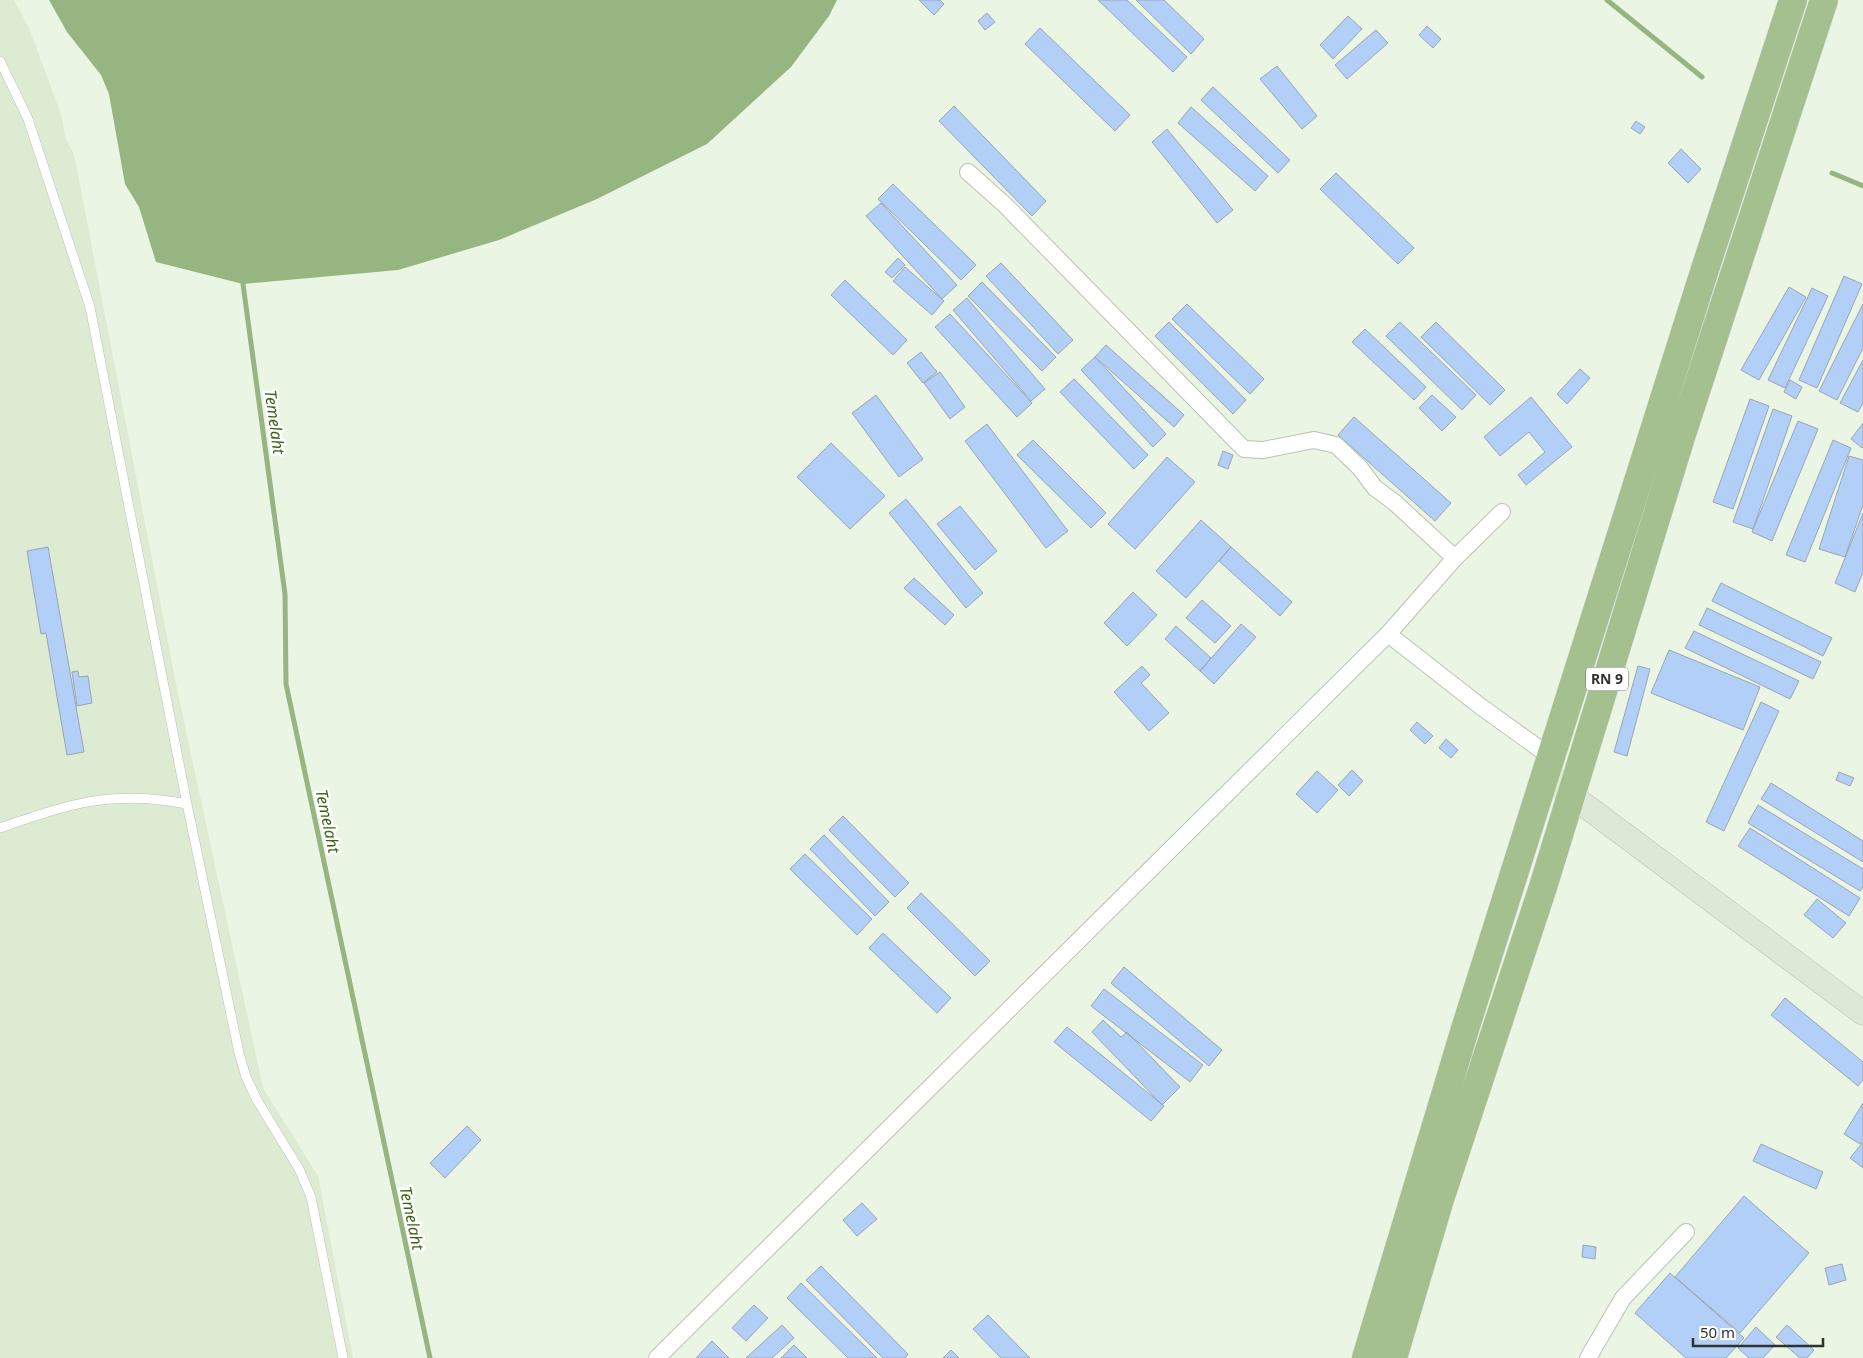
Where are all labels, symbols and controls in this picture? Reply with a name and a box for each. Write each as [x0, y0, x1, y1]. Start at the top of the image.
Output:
water label: Temelaht [260, 388, 290, 456]
road number: RN 9 [1586, 668, 1628, 691]
water label: Temelaht [311, 787, 346, 856]
water label: Temelaht [395, 1184, 430, 1253]
scale bar [1693, 1316, 1823, 1348]
text: 50 m [1700, 1322, 1735, 1342]

